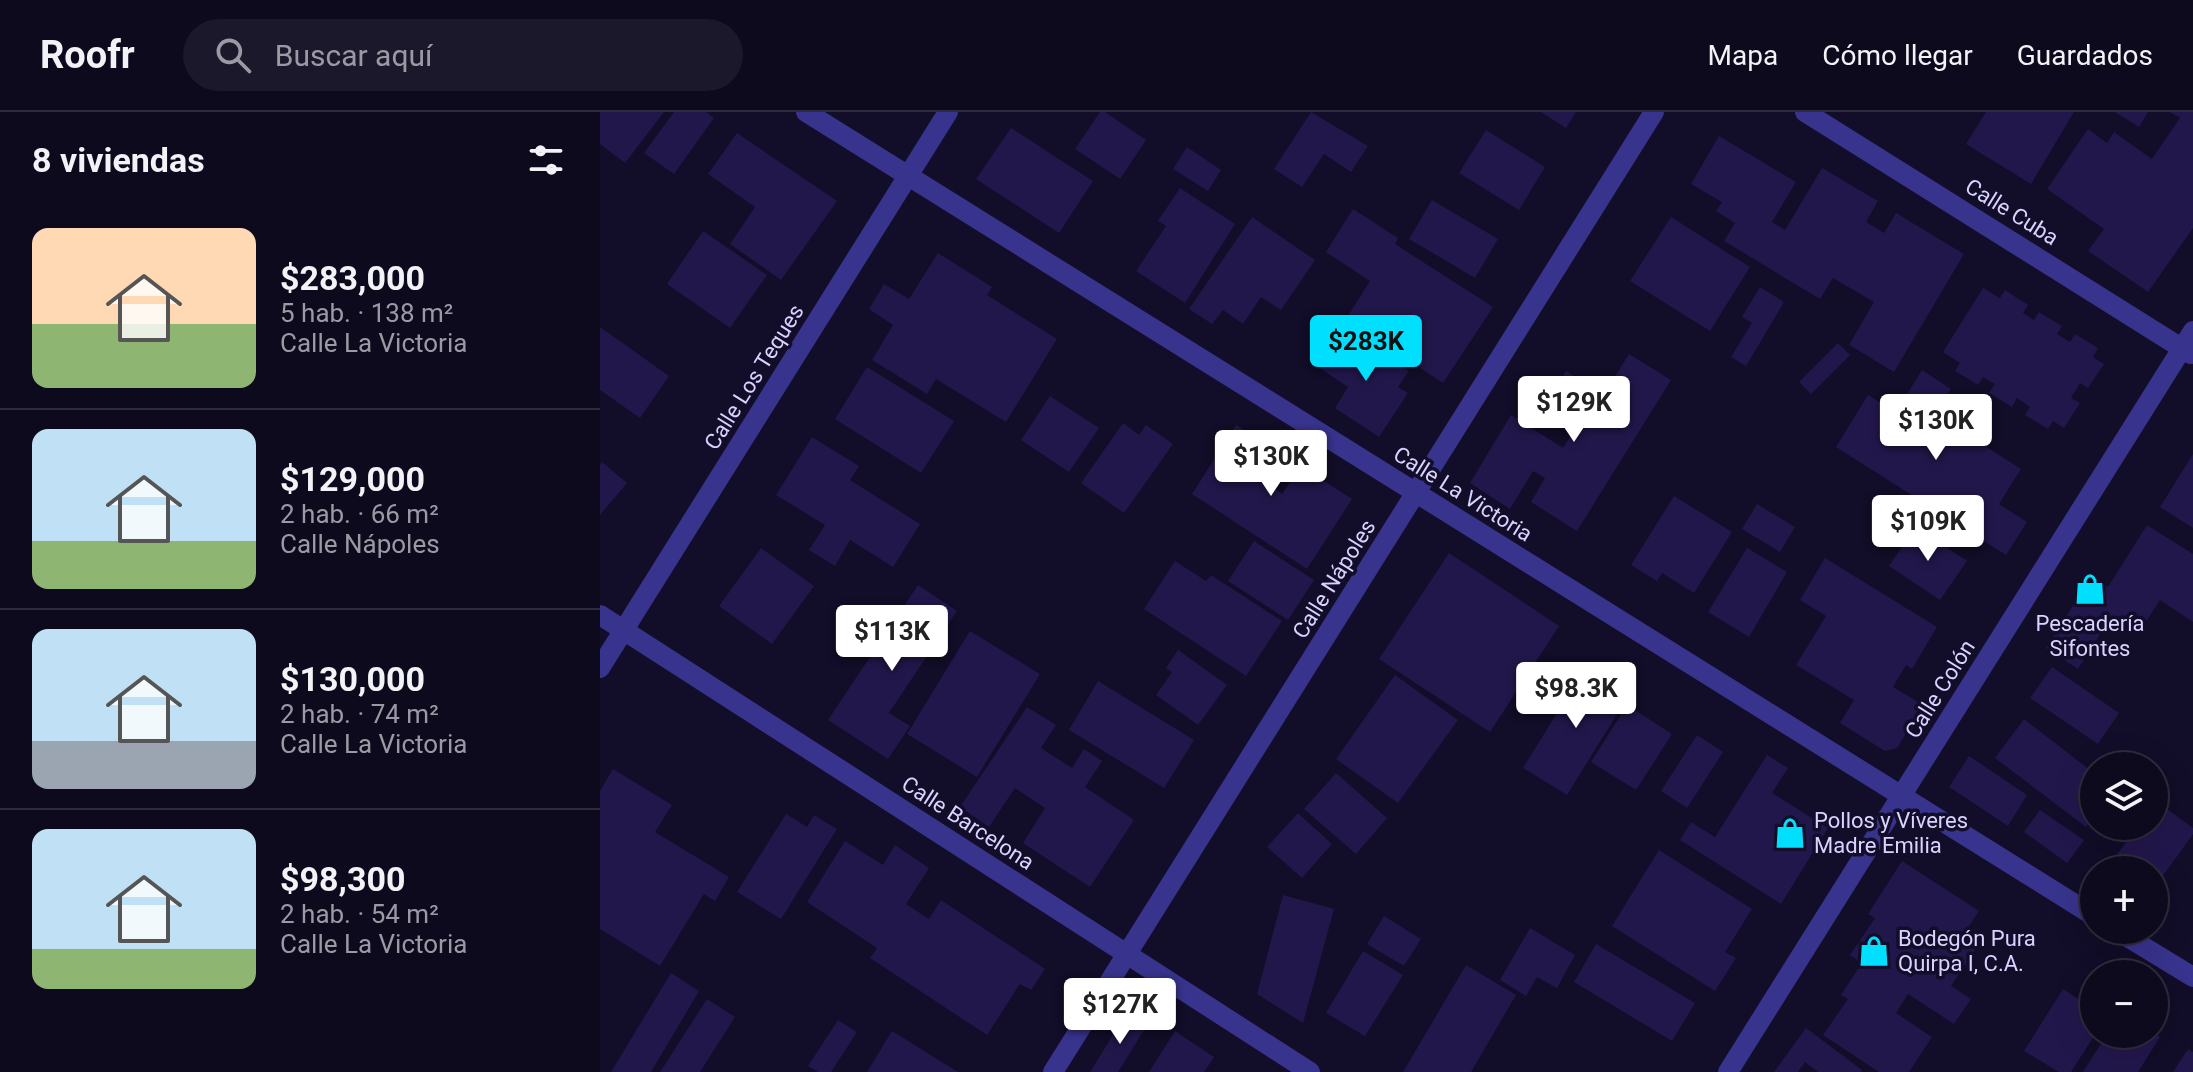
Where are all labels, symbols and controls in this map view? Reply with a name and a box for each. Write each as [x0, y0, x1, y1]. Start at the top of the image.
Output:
search box [183, 19, 743, 91]
text: Roofr [40, 33, 135, 77]
icon: search [211, 33, 255, 77]
text: Buscar aquí [275, 38, 432, 73]
text: Mapa [1708, 39, 1778, 72]
text: Cómo llegar [1822, 39, 1973, 72]
text: Guardados [2017, 39, 2153, 72]
icon: filters [524, 138, 568, 182]
text: 8 viviendas [32, 140, 205, 180]
street label: Calle Cuba [1961, 174, 2063, 250]
text: $283,000 [280, 258, 425, 298]
icon: home [96, 260, 192, 356]
text: 5 hab. · 138 m² [280, 298, 453, 328]
street label: Calle Los Teques [699, 300, 809, 454]
pin: $283K [1310, 315, 1422, 383]
text: $283K [1328, 326, 1404, 356]
text: Calle La Victoria [280, 328, 467, 358]
pin: $129K [1518, 376, 1630, 444]
text: $129K [1536, 387, 1612, 417]
pin: $130K [1880, 394, 1992, 462]
text: $130K [1898, 405, 1974, 435]
pin: $130K [1215, 430, 1327, 498]
text: $130K [1233, 441, 1309, 471]
street label: Calle La Victoria [1389, 441, 1537, 547]
text: $129,000 [280, 459, 425, 499]
icon: home [96, 461, 192, 557]
pin: $109K [1872, 495, 1984, 563]
text: 2 hab. · 66 m² [280, 499, 439, 529]
text: $109K [1890, 506, 1966, 536]
street label: Calle Nápoles [1288, 515, 1380, 643]
text: Calle Nápoles [280, 529, 440, 559]
shop icon: Pescadería Sifontes [2073, 572, 2107, 606]
pin: $113K [836, 605, 948, 673]
place label: Pescadería Sifontes [2035, 611, 2145, 661]
text: $113K [854, 616, 930, 646]
street label: Calle Colón [1900, 635, 1980, 743]
text: $130,000 [280, 659, 425, 699]
icon: home [96, 661, 192, 757]
pin: $98.3K [1511, 662, 1641, 730]
text: $98.3K [1534, 673, 1618, 703]
text: 2 hab. · 74 m² [280, 699, 439, 729]
text: Calle La Victoria [280, 729, 467, 759]
map controls [2080, 752, 2168, 1048]
button: layers [2080, 752, 2168, 840]
street label: Calle Barcelona [897, 771, 1039, 875]
place label: Pollos y Víveres Madre Emilia [1814, 808, 1968, 858]
shop icon: Pollos y Víveres Madre Emilia [1773, 816, 1807, 850]
button: + [2080, 856, 2168, 944]
text: $98,300 [280, 859, 405, 899]
icon: home [96, 861, 192, 957]
text: 2 hab. · 54 m² [280, 899, 439, 929]
place label: Bodegón Pura Quirpa I, C.A. [1898, 926, 2036, 976]
text: Calle La Victoria [280, 929, 467, 959]
shop icon: Bodegón Pura Quirpa I, C.A. [1857, 934, 1891, 968]
button: − [2080, 960, 2168, 1048]
pin: $127K [1064, 978, 1176, 1046]
text: $127K [1082, 989, 1158, 1019]

